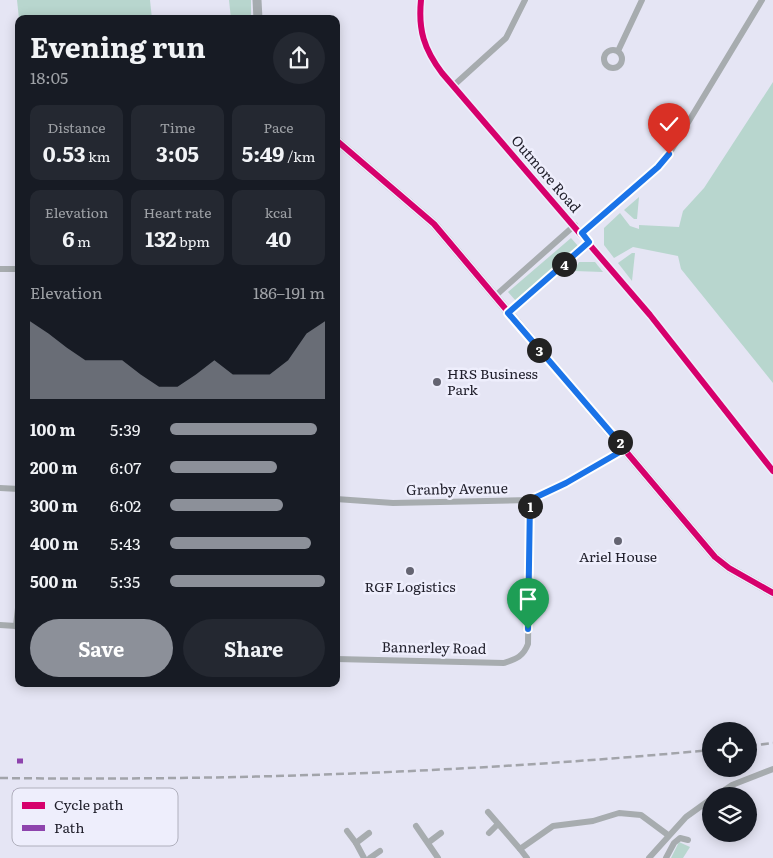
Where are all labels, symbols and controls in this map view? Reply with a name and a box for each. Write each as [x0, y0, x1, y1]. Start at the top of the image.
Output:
text: Evening run [30, 25, 206, 67]
button: share [273, 32, 325, 84]
text: 18:05 [30, 65, 68, 89]
pin [648, 103, 690, 154]
icon: check [655, 110, 683, 138]
text: Distance [48, 117, 105, 137]
text: Time [160, 117, 195, 137]
text: Pace [263, 117, 294, 137]
street label: Outmore Road [508, 130, 586, 217]
text: 0.53 [43, 137, 85, 168]
text: 3:05 [156, 137, 199, 168]
text: 5:49 [242, 137, 284, 168]
text: km [85, 146, 110, 166]
text: /km [284, 146, 315, 166]
text: Elevation [45, 202, 108, 222]
text: Heart rate [144, 202, 211, 222]
text: kcal [265, 202, 292, 222]
text: 6 [62, 222, 74, 253]
text: 132 [145, 222, 177, 253]
text: 40 [266, 222, 291, 253]
text: m [74, 231, 91, 251]
text: bpm [177, 231, 210, 251]
pin: 4 [552, 252, 576, 276]
text: 4 [560, 254, 569, 274]
text: Elevation [30, 280, 102, 304]
text: 186–191 m [253, 280, 325, 304]
pin: 3 [526, 338, 552, 362]
text: 3 [536, 340, 543, 360]
place label: HRS Business Park [447, 363, 538, 399]
marker: HRS Business Park [431, 376, 443, 388]
text: 100 m [30, 417, 76, 441]
text: 5:39 [110, 417, 140, 441]
pin: 2 [608, 430, 632, 454]
text: 2 [617, 432, 624, 452]
text: 200 m [30, 455, 77, 479]
text: 6:07 [110, 455, 141, 479]
street label: Granby Avenue [406, 477, 508, 499]
text: 300 m [30, 493, 78, 517]
text: 6:02 [110, 493, 141, 517]
pin: 1 [518, 494, 542, 518]
text: 1 [528, 496, 533, 516]
text: 400 m [30, 531, 79, 555]
text: 5:43 [110, 531, 141, 555]
marker: Ariel House [612, 535, 624, 547]
place label: Ariel House [579, 546, 657, 566]
marker: RGF Logistics [404, 565, 416, 577]
text: 500 m [30, 569, 78, 593]
text: 5:35 [110, 569, 140, 593]
place label: RGF Logistics [365, 576, 456, 596]
pin [507, 578, 549, 629]
icon: arrive [514, 585, 542, 613]
button: Save [30, 619, 173, 677]
button: Share [183, 619, 325, 677]
street label: Bannerley Road [381, 636, 487, 658]
map controls [702, 722, 757, 842]
button: locate [702, 722, 757, 777]
button: layers [702, 787, 757, 842]
legend [12, 788, 178, 846]
text: Cycle path [54, 794, 123, 814]
text: Path [54, 817, 84, 837]

